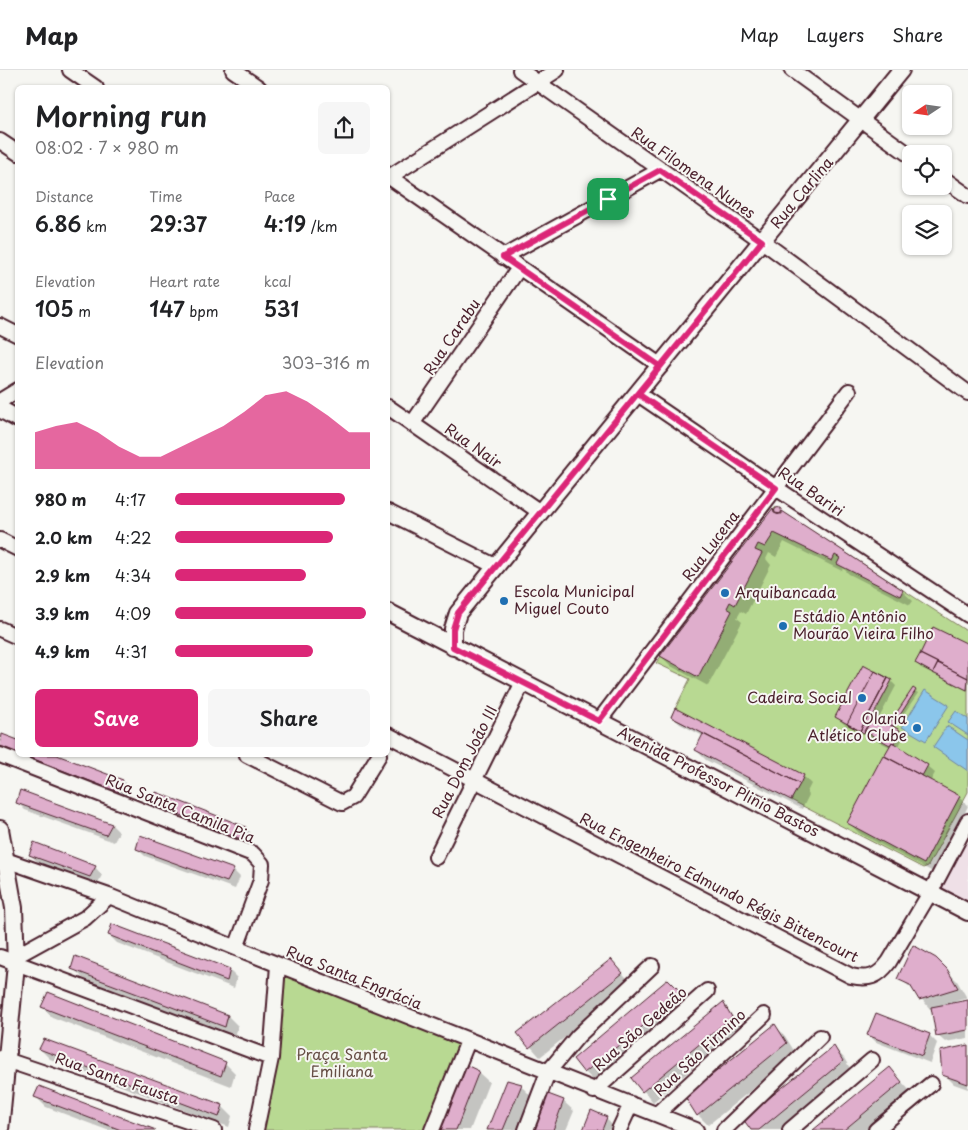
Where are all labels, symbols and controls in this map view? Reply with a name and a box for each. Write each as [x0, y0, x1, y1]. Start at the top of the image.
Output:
text: Map [25, 17, 78, 53]
text: Map [740, 21, 779, 48]
text: Layers [807, 21, 864, 48]
text: Share [892, 21, 943, 48]
north arrow [902, 85, 952, 135]
map controls [902, 85, 952, 255]
text: Morning run [35, 94, 207, 137]
button: share [318, 102, 370, 154]
street label: Rua Filomena Nunes [627, 120, 761, 223]
text: 08:02 · 7 × 980 m [35, 135, 179, 159]
button: locate [902, 145, 952, 195]
street label: Rua Carlina [764, 151, 838, 233]
pin [587, 178, 629, 220]
icon: arrive [594, 185, 622, 213]
text: Distance [35, 186, 94, 207]
text: Time [149, 186, 182, 207]
text: Pace [264, 186, 295, 207]
button: layers [902, 205, 952, 255]
text: 6.86 [35, 207, 81, 239]
text: 29:37 [149, 207, 207, 239]
text: 4:19 [264, 207, 306, 239]
text: km [81, 216, 107, 237]
text: /km [306, 216, 338, 237]
text: Elevation [35, 271, 95, 292]
text: Heart rate [149, 271, 220, 292]
text: kcal [264, 271, 292, 292]
text: 105 [35, 292, 74, 324]
text: 147 [149, 292, 185, 324]
text: 531 [264, 292, 299, 324]
street label: Rua Carabu [417, 293, 485, 379]
text: m [74, 301, 91, 322]
text: bpm [185, 301, 218, 322]
text: Elevation [35, 350, 104, 374]
text: 303–316 m [282, 350, 370, 374]
street label: Rua Nair [441, 417, 507, 473]
street label: Rua Bariri [774, 460, 849, 521]
text: 980 m [35, 487, 87, 511]
text: 4:17 [115, 487, 146, 511]
street label: Rua Lucena [676, 504, 744, 585]
text: 2.0 km [35, 525, 92, 549]
text: 4:22 [115, 525, 152, 549]
text: 2.9 km [35, 563, 90, 587]
text: 4:34 [115, 563, 151, 587]
place label: Escola Municipal Miguel Couto [514, 579, 635, 619]
place label: Arquibancada [735, 580, 837, 603]
marker: Arquibancada [719, 587, 731, 599]
marker: Escola Municipal Miguel Couto [498, 595, 510, 607]
text: 3.9 km [35, 601, 90, 625]
text: 4:09 [115, 601, 151, 625]
place label: Estádio Antônio Mourão Vieira Filho [793, 604, 934, 644]
marker: Estádio Antônio Mourão Vieira Filho [777, 620, 789, 632]
text: 4.9 km [35, 639, 90, 663]
text: 4:31 [115, 639, 147, 663]
place label: Cadeira Social [747, 685, 852, 708]
button: Save [35, 689, 198, 747]
button: Share [208, 689, 370, 747]
marker: Cadeira Social [856, 692, 868, 704]
street label: Rua Dom João III [425, 701, 502, 822]
place label: Olaria Atlético Clube [807, 706, 908, 746]
street label: Avenida Professor Plinio Bastos [614, 720, 824, 842]
marker: Olaria Atlético Clube [911, 722, 923, 734]
street label: Rua Santa Camila Pia [102, 767, 259, 848]
street label: Rua Engenheiro Edmundo Régis Bittencourt [576, 806, 863, 967]
street label: Rua Santa Engrácia [283, 939, 426, 1014]
street label: Rua São Gedeão [587, 980, 691, 1075]
street label: Rua São Firmino [648, 1003, 750, 1101]
park label: Praça Santa Emiliana [296, 1042, 388, 1082]
street label: Rua Santa Fausta [52, 1046, 183, 1110]

